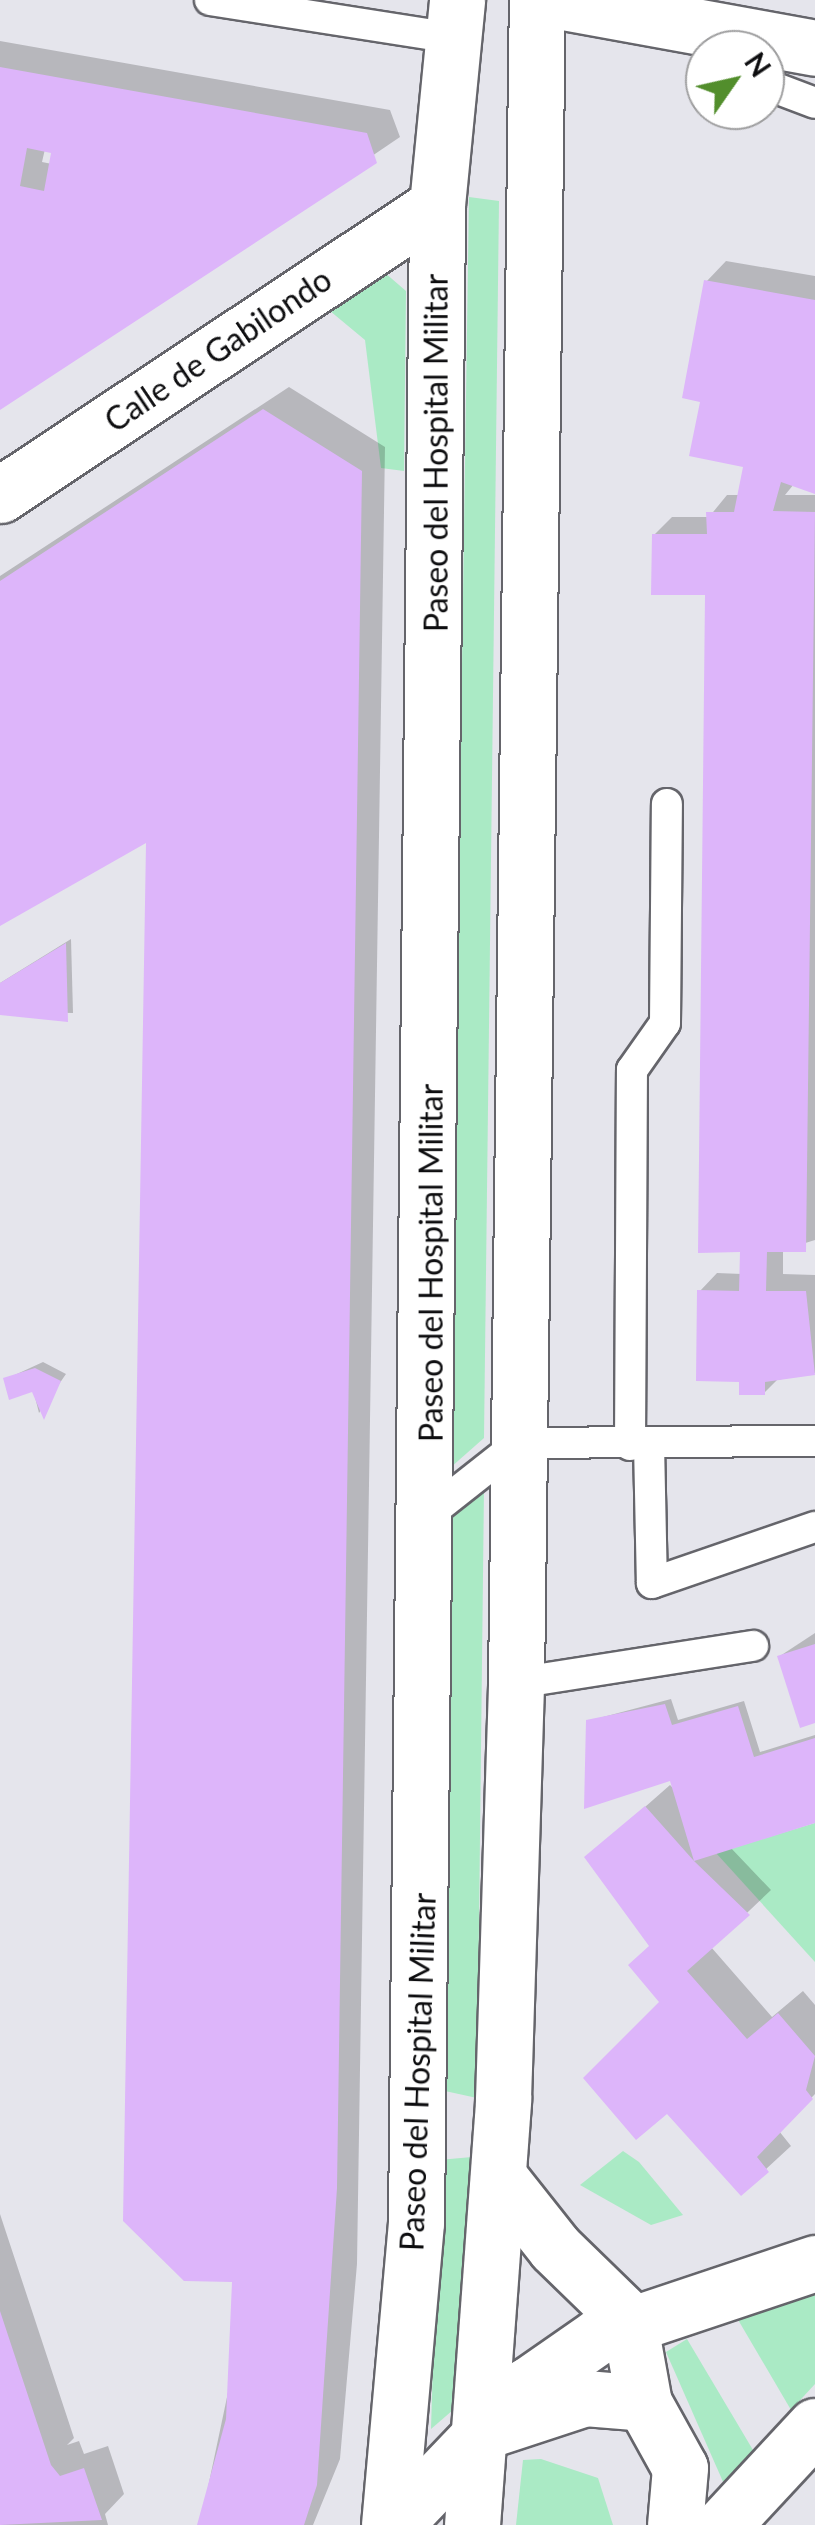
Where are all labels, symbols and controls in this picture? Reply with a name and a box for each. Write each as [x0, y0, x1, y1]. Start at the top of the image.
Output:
north arrow [685, 30, 785, 130]
text: N [738, 46, 778, 83]
street label: Calle de Gabilondo [97, 260, 339, 440]
street label: Paseo del Hospital Militar [417, 274, 455, 632]
street label: Paseo del Hospital Militar [412, 1084, 450, 1442]
street label: Paseo del Hospital Militar [393, 1892, 443, 2252]

